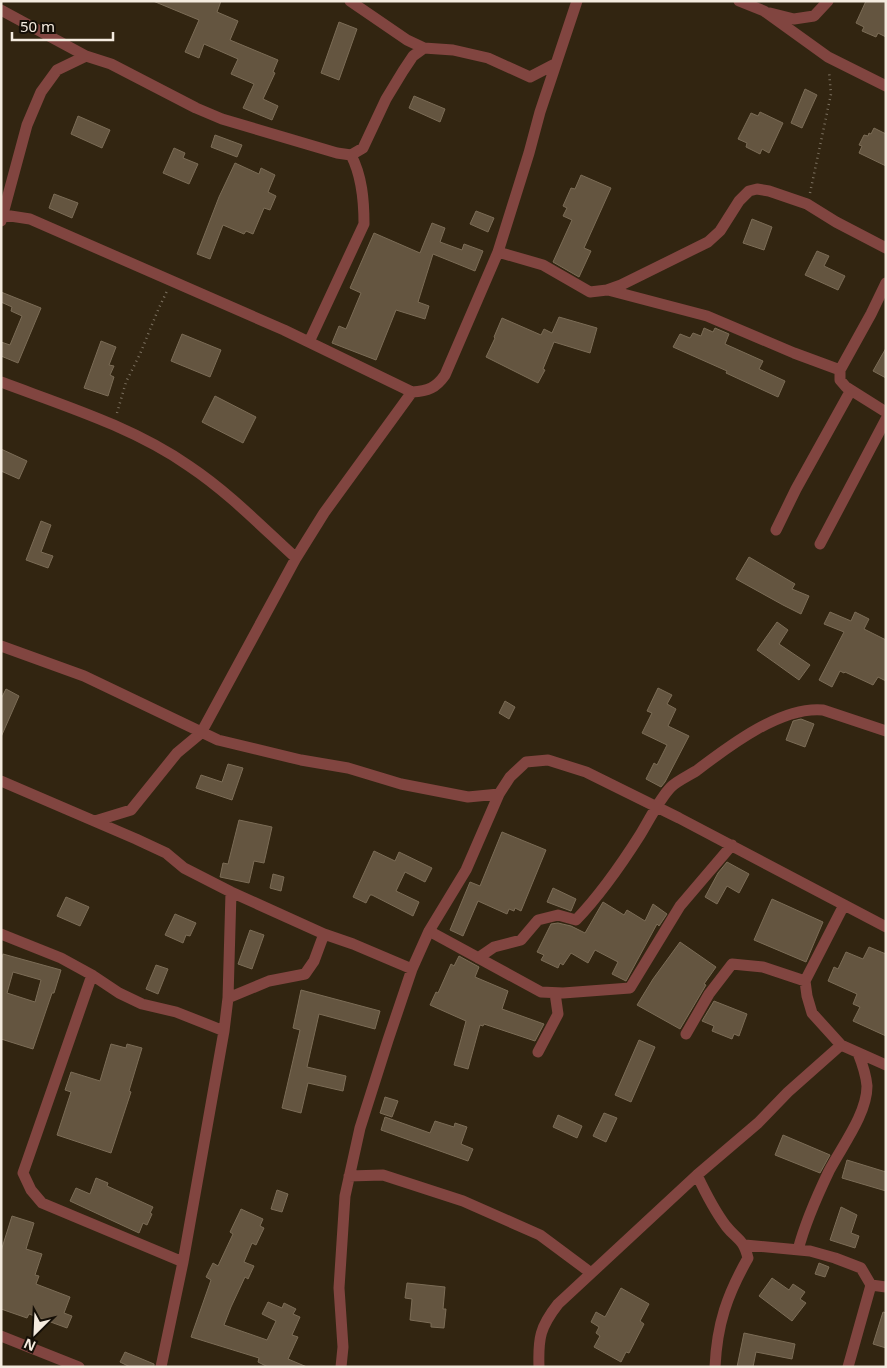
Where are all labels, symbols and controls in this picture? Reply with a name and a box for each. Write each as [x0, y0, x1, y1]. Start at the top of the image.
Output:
scale bar [12, 10, 114, 42]
text: 50 m [20, 16, 55, 36]
north arrow [10, 1308, 60, 1358]
text: N [20, 1334, 39, 1356]

